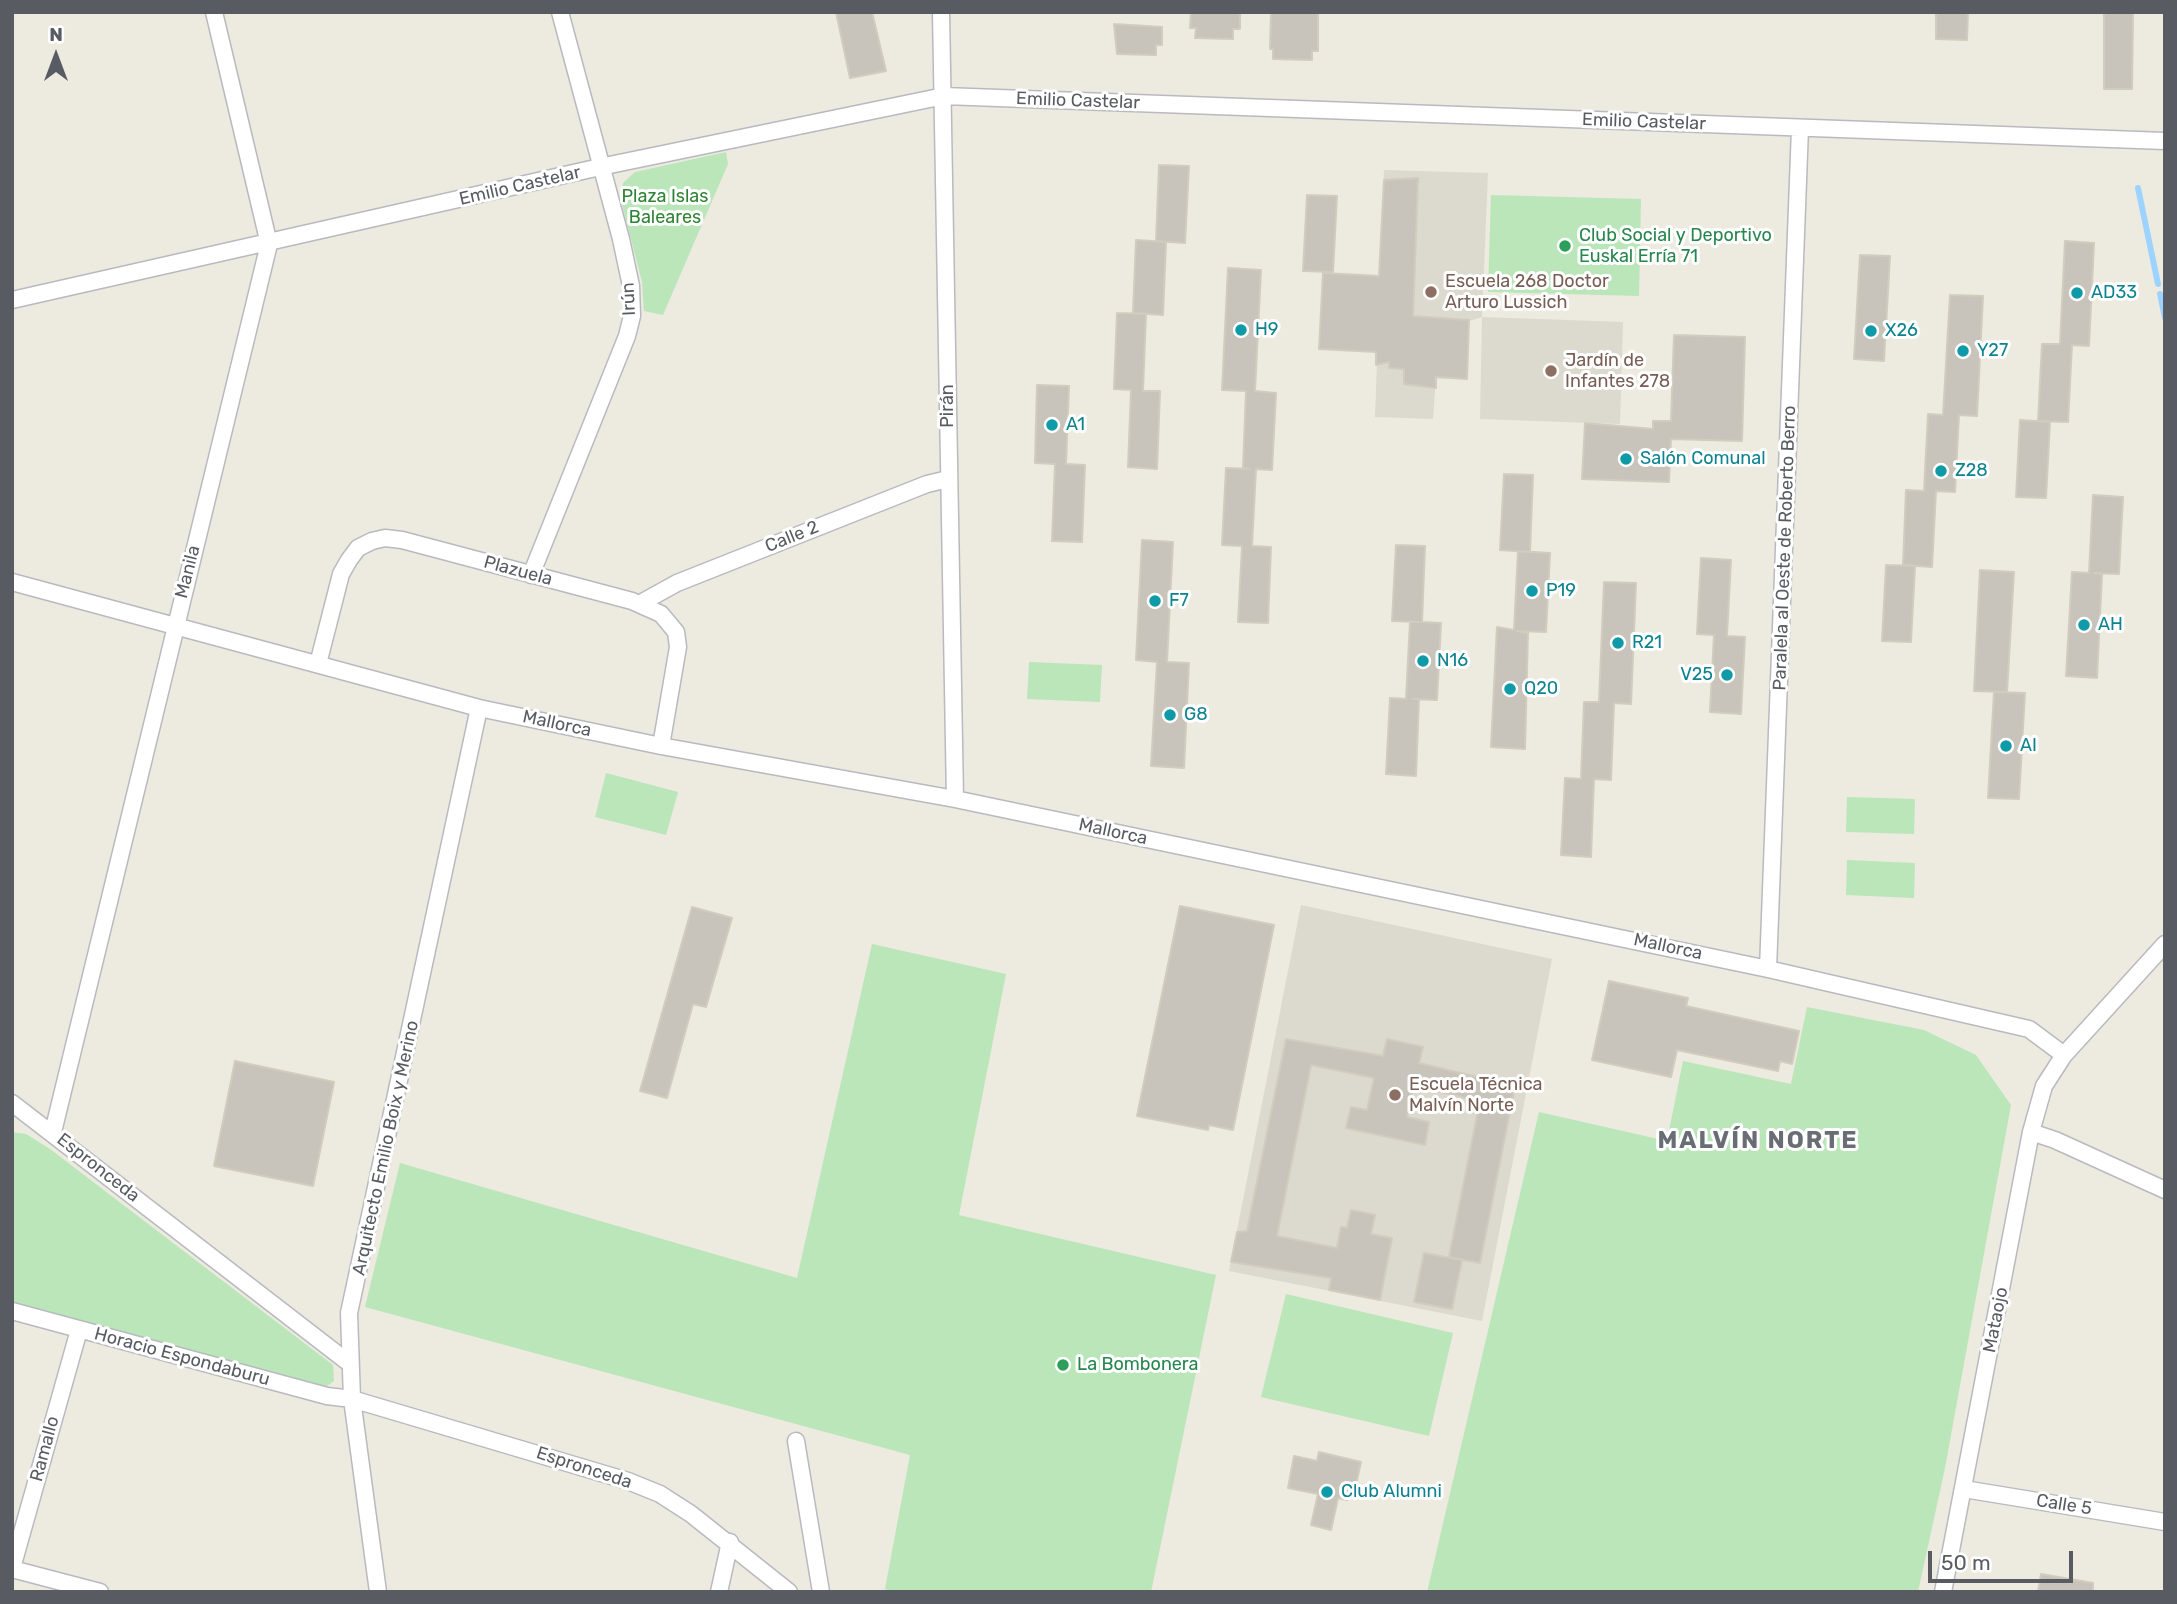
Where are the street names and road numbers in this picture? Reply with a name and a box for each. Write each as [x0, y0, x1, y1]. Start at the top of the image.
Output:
street label: Emilio Castelar [1016, 88, 1140, 114]
street label: Emilio Castelar [1582, 109, 1706, 135]
street label: Emilio Castelar [457, 162, 583, 210]
street label: Irún [617, 282, 641, 316]
street label: Pirán [937, 384, 959, 428]
street label: Paralela al Oeste de Roberto Berro [1769, 405, 1801, 691]
street label: Calle 2 [762, 517, 822, 557]
street label: Manila [171, 543, 205, 601]
street label: Plazuela [481, 551, 555, 591]
street label: Mallorca [521, 706, 593, 742]
street label: Mallorca [1077, 814, 1149, 850]
street label: Mallorca [1632, 929, 1704, 965]
street label: Arquitecto Emilio Boix y Merino [348, 1019, 424, 1277]
street label: Espronceda [52, 1129, 144, 1207]
street label: Mataojo [1979, 1285, 2013, 1355]
street label: Horacio Espondaburu [92, 1323, 272, 1391]
street label: Ramallo [26, 1414, 64, 1484]
street label: Espronceda [533, 1442, 635, 1494]
street label: Calle 5 [2035, 1490, 2093, 1520]

